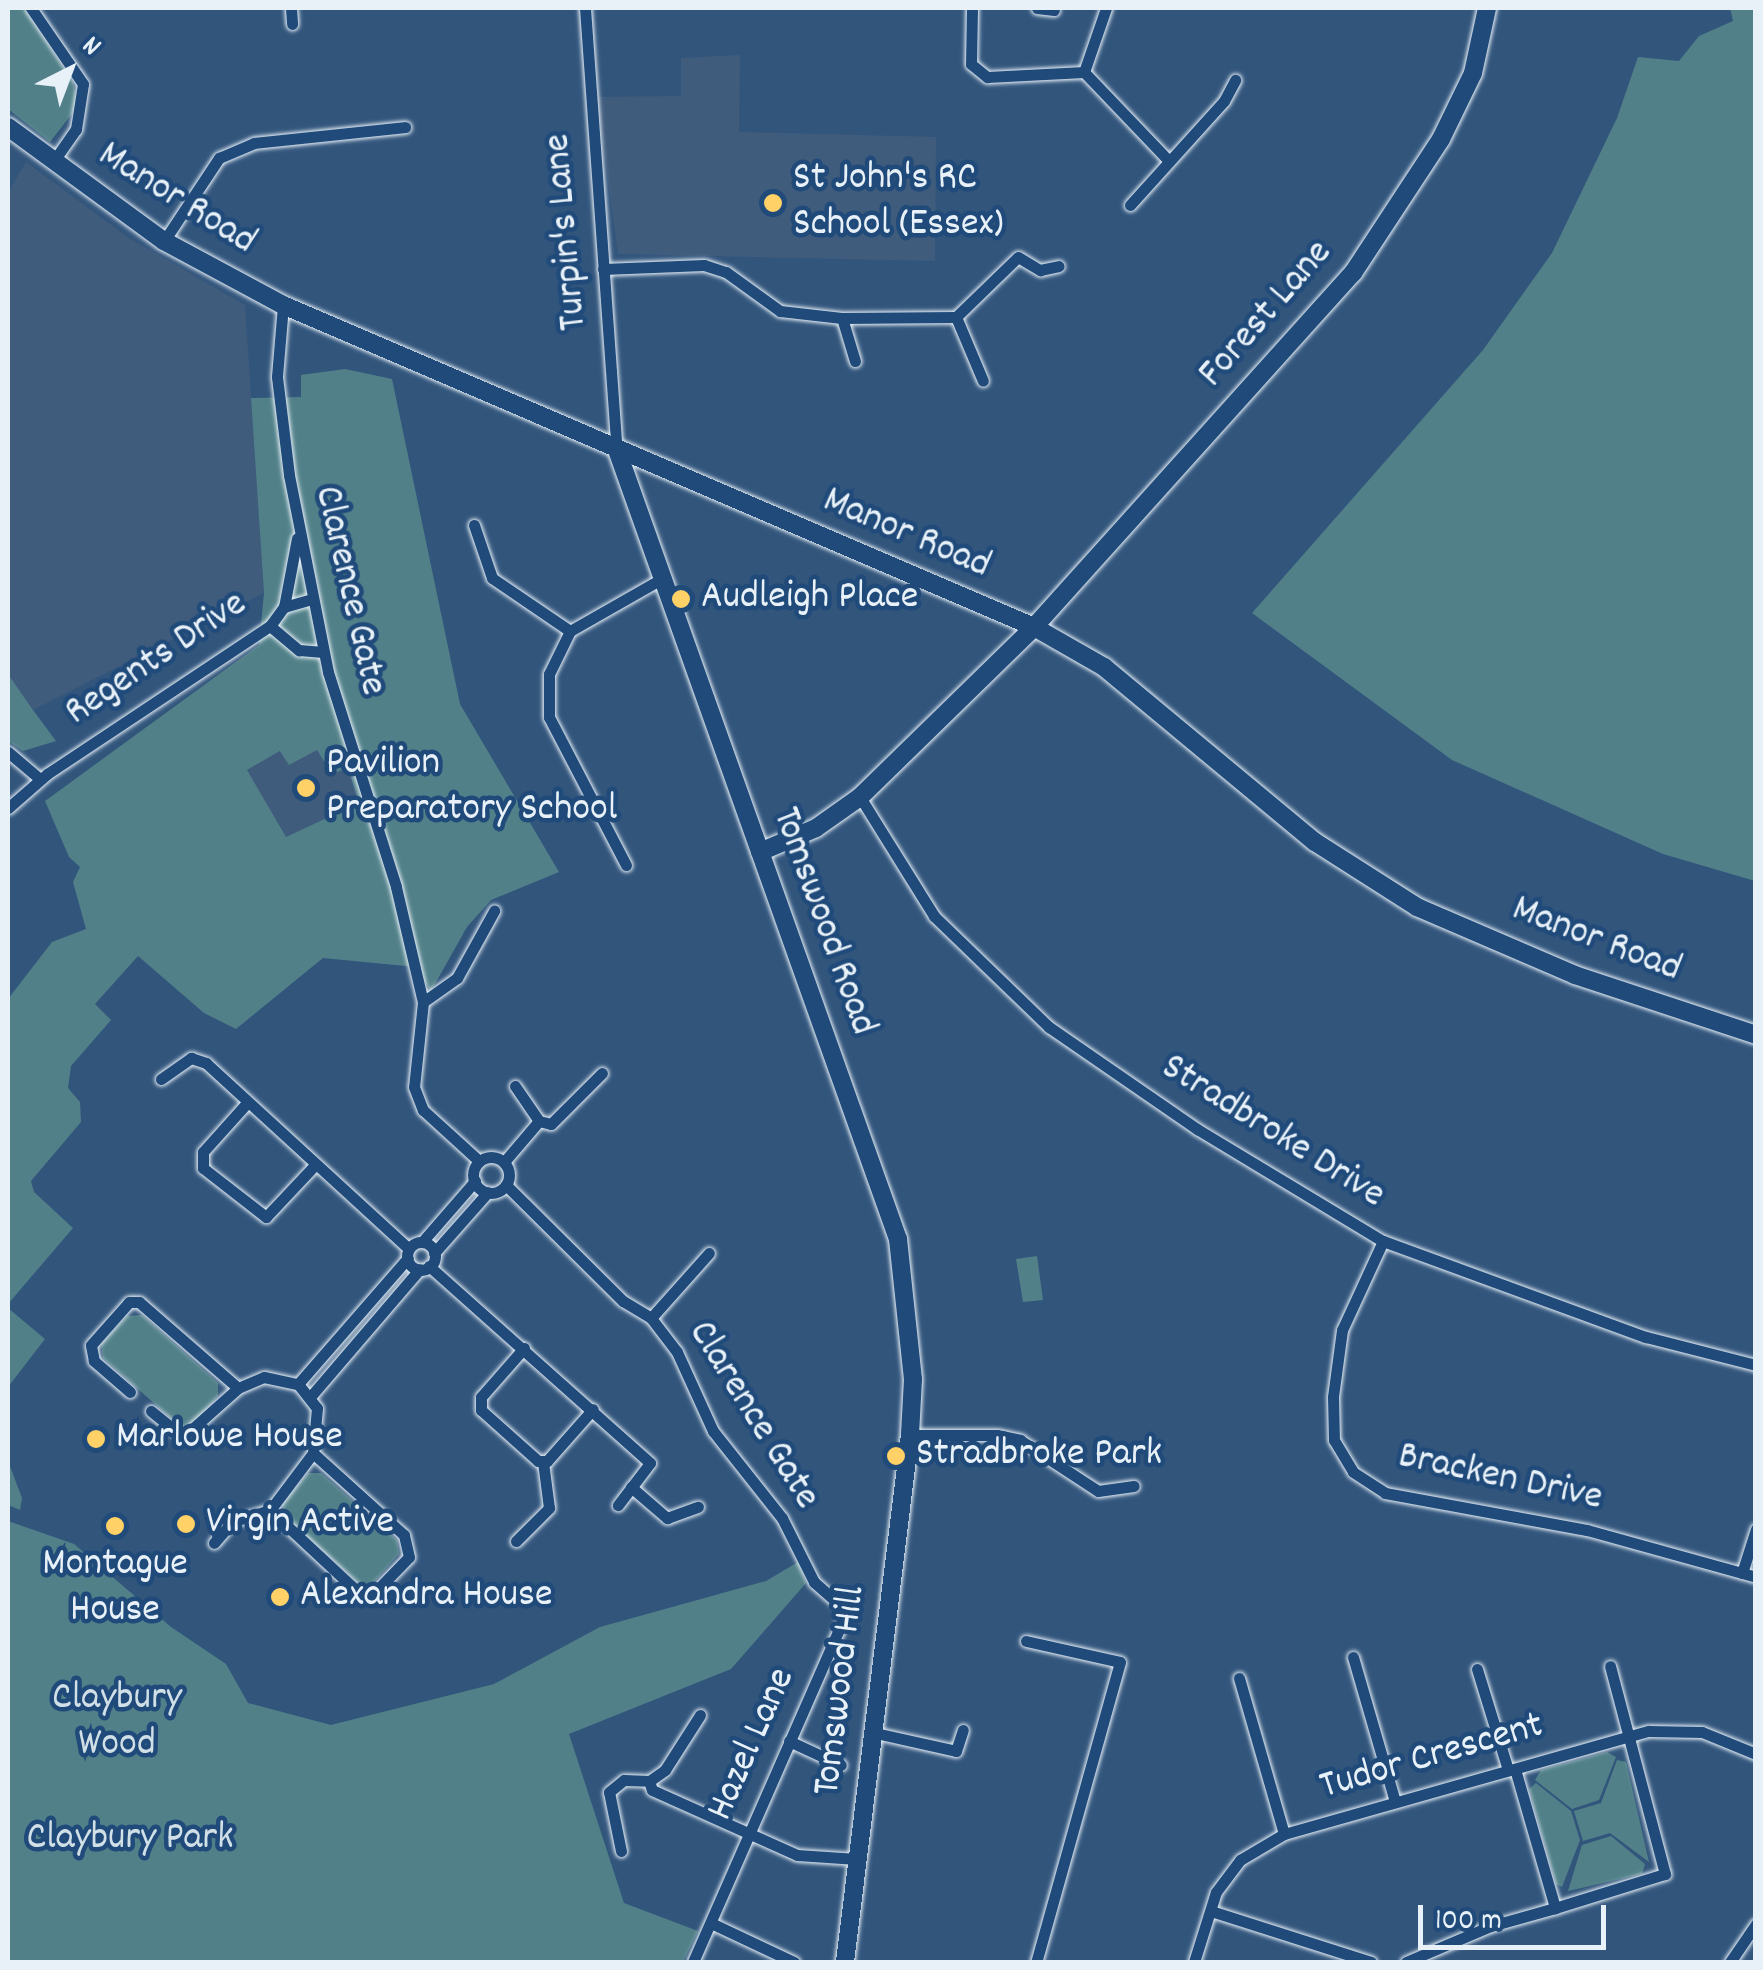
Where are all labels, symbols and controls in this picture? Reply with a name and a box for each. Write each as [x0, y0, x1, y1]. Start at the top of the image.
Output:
north arrow [20, 20, 120, 120]
text: N [72, 28, 109, 67]
street label: Turpin's Lane [535, 132, 601, 332]
street label: Manor Road [88, 133, 264, 267]
place label: St John's RC School (Essex) [793, 156, 1004, 250]
marker: St John's RC School (Essex) [762, 192, 784, 214]
street label: Forest Lane [1190, 231, 1344, 399]
street label: Manor Road [815, 478, 997, 592]
street label: Clarence Gate [301, 482, 395, 700]
place label: Audleigh Place [701, 575, 918, 623]
street label: Regents Drive [57, 582, 257, 738]
marker: Audleigh Place [670, 588, 692, 610]
place label: Pavilion Preparatory School [326, 741, 617, 835]
marker: Pavilion Preparatory School [295, 777, 317, 799]
street label: Tomswood Road [759, 802, 885, 1042]
street label: Manor Road [1505, 887, 1687, 995]
street label: Stradbroke Drive [1151, 1045, 1393, 1221]
street label: Clarence Gate [675, 1313, 829, 1519]
place label: Marlowe House [116, 1415, 343, 1463]
marker: Marlowe House [85, 1428, 107, 1450]
place label: Stradbroke Park [916, 1432, 1162, 1480]
street label: Bracken Drive [1394, 1434, 1606, 1524]
marker: Stradbroke Park [885, 1445, 907, 1467]
place label: Virgin Active [206, 1500, 394, 1548]
marker: Virgin Active [175, 1513, 197, 1535]
marker: Montague House [104, 1515, 126, 1537]
place label: Montague House [42, 1542, 188, 1636]
place label: Alexandra House [300, 1573, 553, 1621]
street label: Tomswood Hill [805, 1584, 879, 1798]
marker: Alexandra House [269, 1586, 291, 1608]
street label: Hazel Lane [698, 1661, 808, 1829]
park label: Claybury Wood [52, 1676, 182, 1770]
street label: Tudor Crescent [1315, 1703, 1549, 1813]
park label: Claybury Park [26, 1816, 234, 1864]
scale bar [1423, 1885, 1610, 1947]
text: 100 m [1435, 1901, 1502, 1944]

